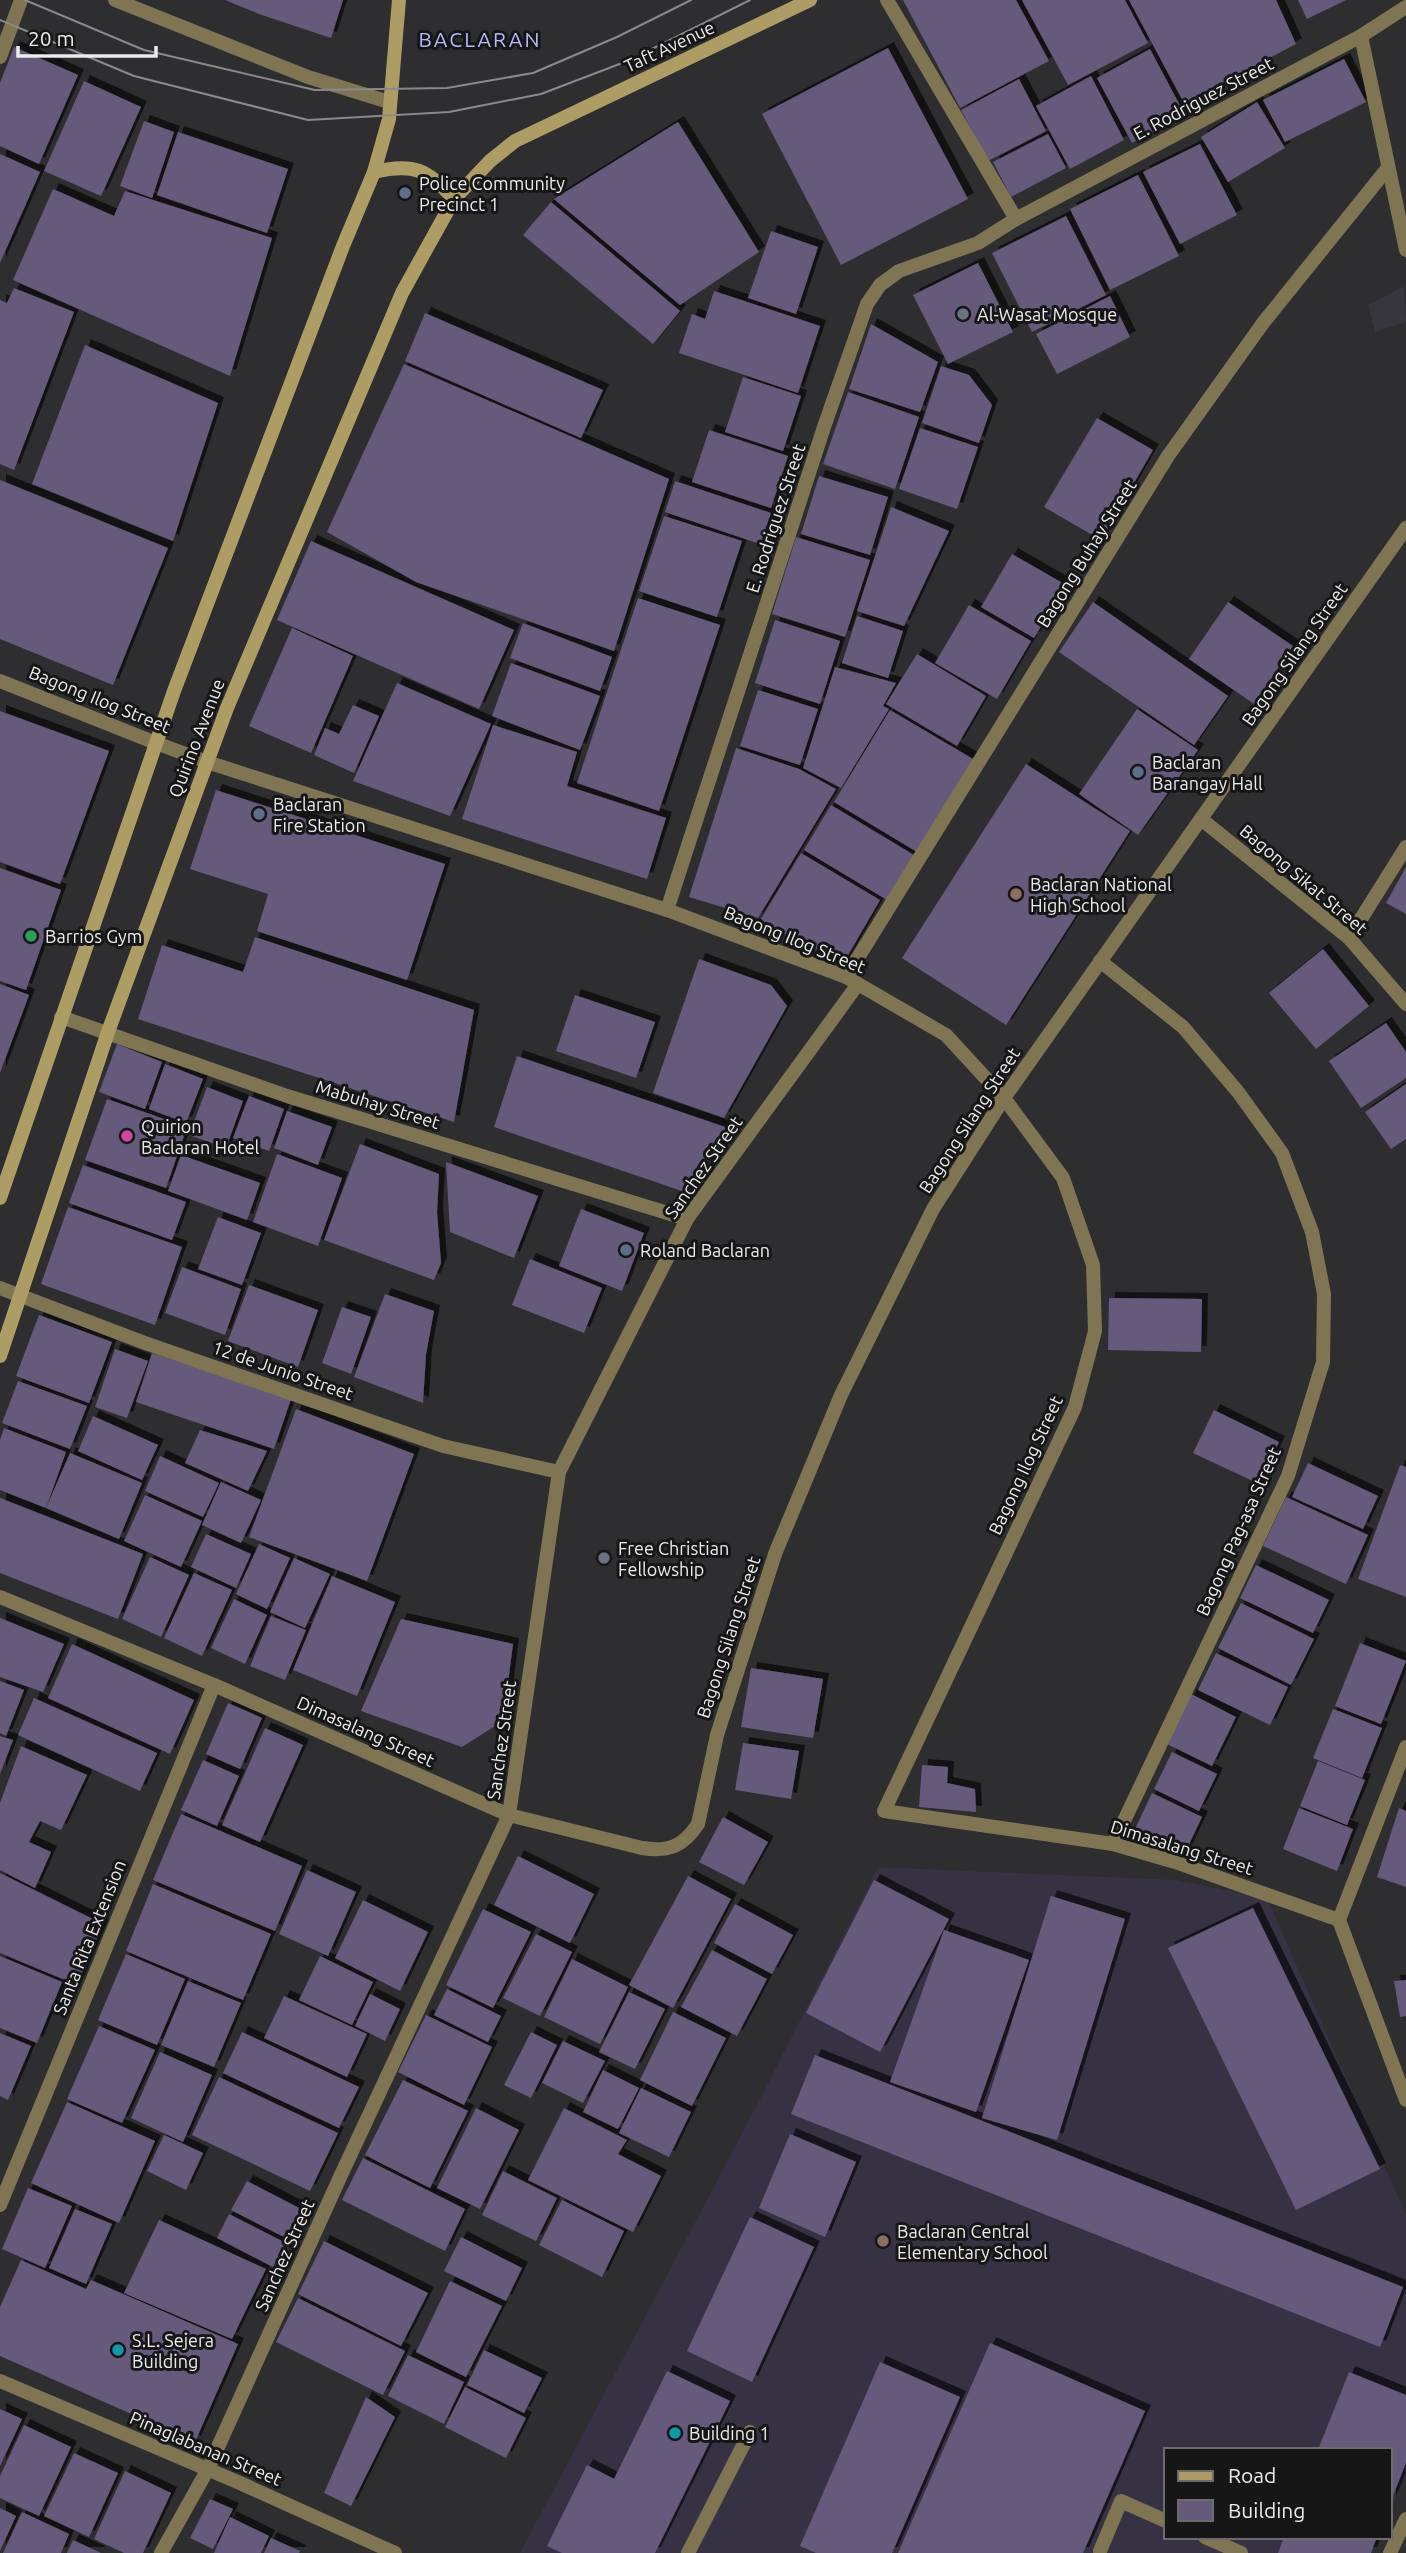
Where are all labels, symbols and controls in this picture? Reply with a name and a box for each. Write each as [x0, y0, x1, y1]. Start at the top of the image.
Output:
scale bar [18, 14, 156, 58]
street label: Taft Avenue [621, 16, 717, 76]
text: 20 m [28, 26, 75, 50]
district label: BACLARAN [419, 27, 541, 51]
street label: E. Rodriguez Street [1130, 53, 1276, 143]
place label: Police Community Precinct 1 [419, 173, 565, 214]
marker: Police Community Precinct 1 [397, 185, 413, 201]
place label: Al-Wasat Mosque [977, 304, 1117, 324]
marker: Al-Wasat Mosque [955, 306, 971, 322]
street label: E. Rodriguez Street [741, 441, 809, 595]
street label: Bagong Buhay Street [1032, 475, 1140, 631]
street label: Bagong Silang Street [1237, 579, 1351, 729]
street label: Bagong Ilog Street [26, 661, 174, 737]
street label: Quirino Avenue [164, 676, 229, 800]
place label: Baclaran Barangay Hall [1152, 752, 1263, 793]
marker: Baclaran Barangay Hall [1130, 764, 1146, 780]
place label: Baclaran Fire Station [273, 794, 366, 835]
marker: Baclaran Fire Station [251, 806, 267, 822]
street label: Bagong Sikat Street [1236, 820, 1372, 938]
place label: Baclaran National High School [1030, 874, 1172, 915]
marker: Baclaran National High School [1008, 886, 1024, 902]
street label: Bagong Ilog Street [721, 901, 869, 977]
place label: Barrios Gym [45, 926, 142, 946]
marker: Barrios Gym [23, 928, 39, 944]
street label: Bagong Silang Street [915, 1044, 1023, 1196]
street label: Mabuhay Street [314, 1076, 442, 1132]
street label: Sanchez Street [660, 1112, 746, 1222]
place label: Quirion Baclaran Hotel [141, 1116, 260, 1157]
marker: Quirion Baclaran Hotel [119, 1128, 135, 1144]
place label: Roland Baclaran [640, 1240, 770, 1260]
marker: Roland Baclaran [618, 1242, 634, 1258]
street label: 12 de Junio Street [210, 1336, 356, 1404]
street label: Bagong Ilog Street [984, 1392, 1066, 1538]
street label: Bagong Pag-asa Street [1192, 1444, 1284, 1618]
place label: Free Christian Fellowship [618, 1538, 729, 1579]
marker: Free Christian Fellowship [596, 1550, 612, 1566]
street label: Bagong Silang Street [692, 1553, 764, 1721]
street label: Sanchez Street [483, 1679, 519, 1801]
street label: Dimasalang Street [294, 1692, 438, 1770]
street label: Dimasalang Street [1108, 1816, 1256, 1878]
street label: Santa Rita Extension [49, 1857, 129, 2017]
street label: Sanchez Street [250, 2196, 318, 2314]
place label: Baclaran Central Elementary School [897, 2221, 1048, 2262]
marker: Baclaran Central Elementary School [875, 2233, 891, 2249]
place label: S.L. Sejera Building [132, 2330, 214, 2371]
marker: S.L. Sejera Building [110, 2342, 126, 2358]
street label: Pinaglabanan Street [127, 2407, 285, 2489]
place label: Building 1 [689, 2423, 770, 2443]
marker: Building 1 [667, 2425, 683, 2441]
legend [1164, 2448, 1392, 2539]
text: Road [1228, 2463, 1276, 2487]
text: Building [1228, 2498, 1305, 2522]

